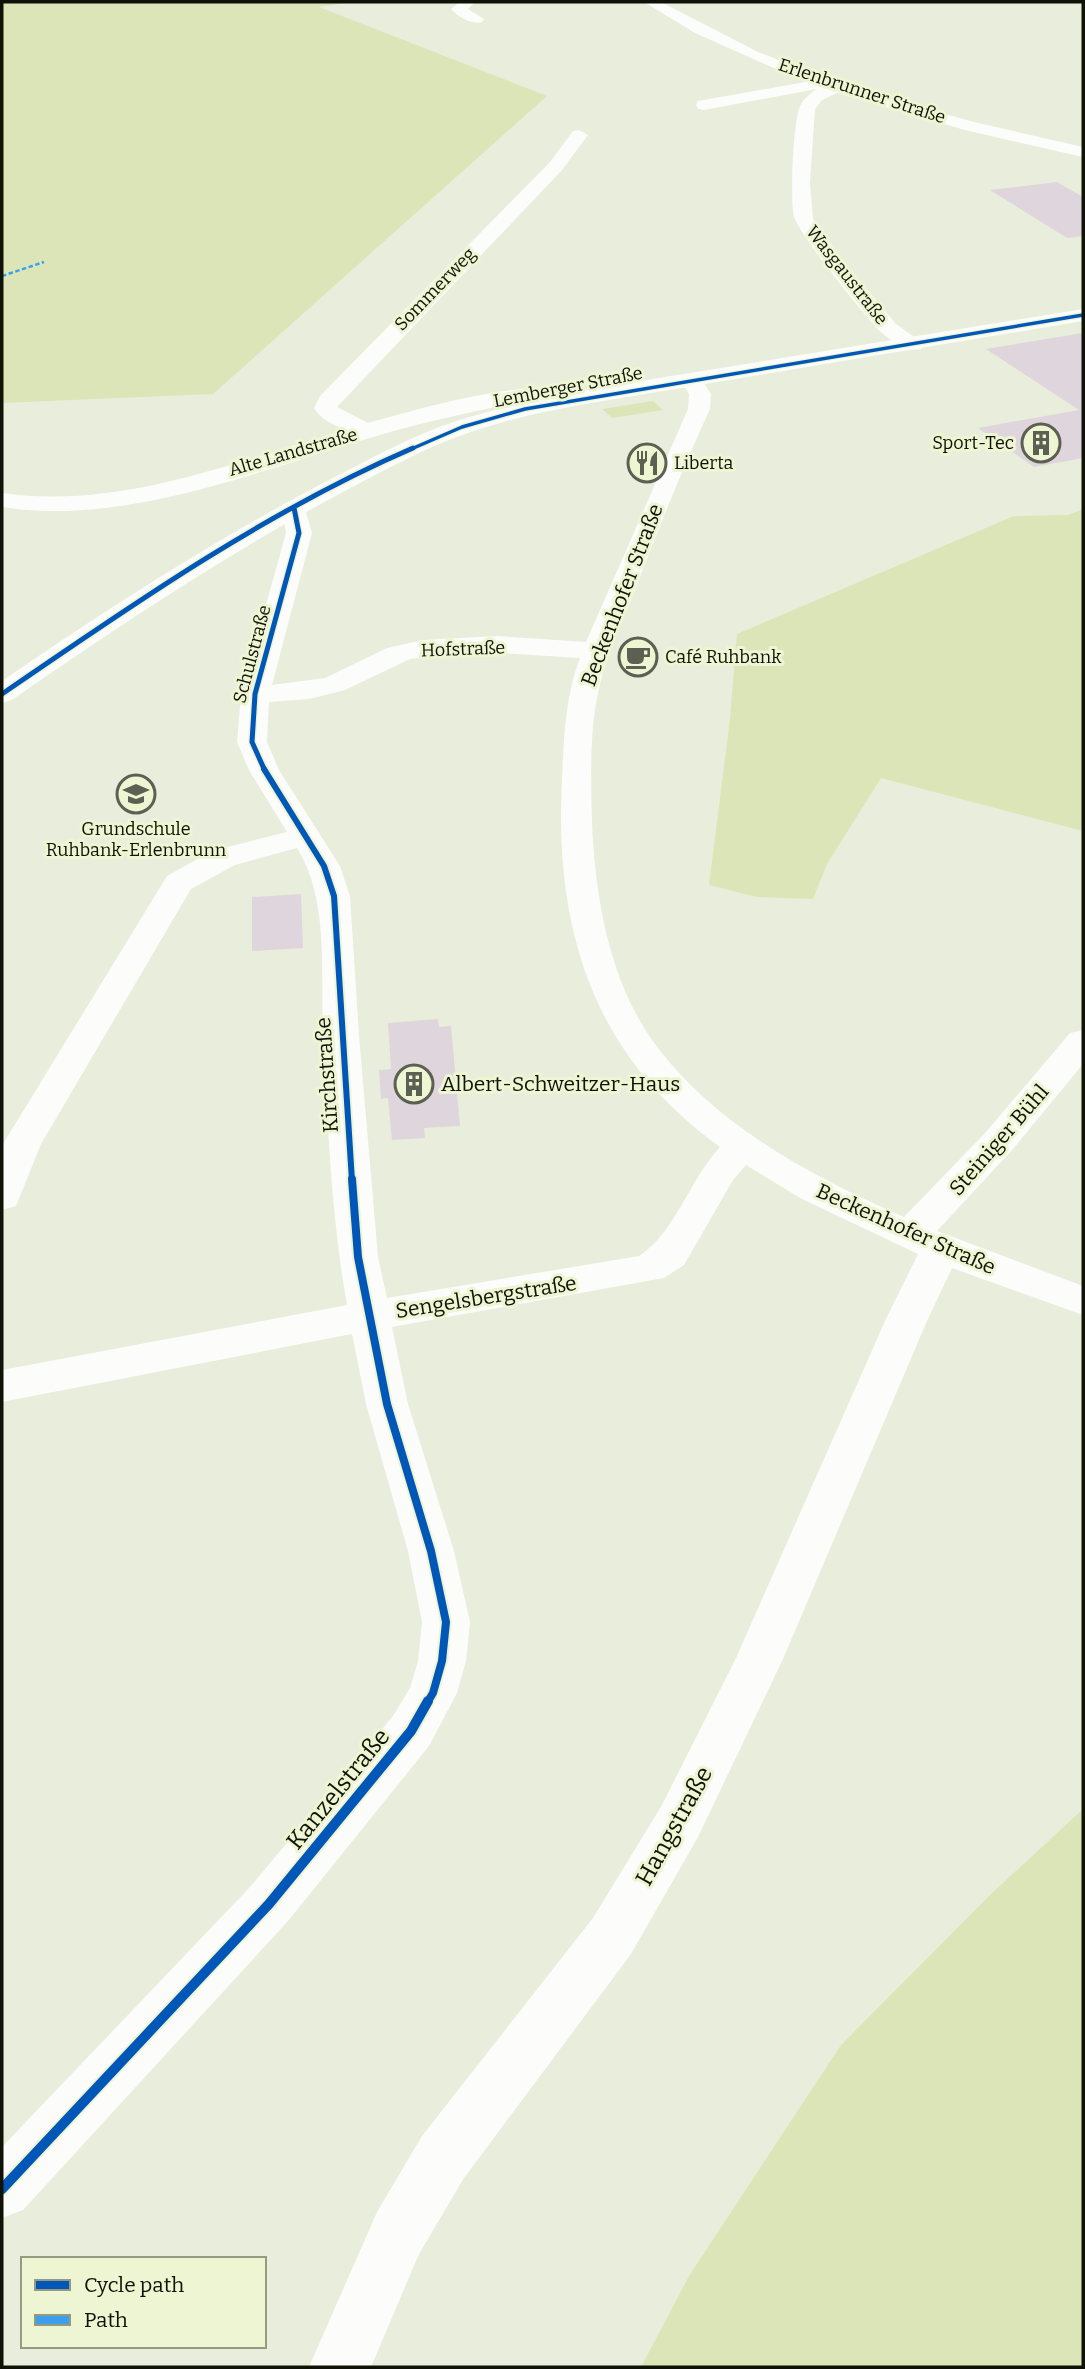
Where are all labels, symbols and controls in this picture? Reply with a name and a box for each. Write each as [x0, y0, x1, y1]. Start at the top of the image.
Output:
street label: Erlenbrunner Straße [776, 54, 948, 128]
street label: Wasgaustraße [801, 221, 893, 329]
street label: Sommerweg [390, 243, 480, 335]
street label: Lemberger Straße [492, 362, 644, 412]
building icon: Sport-Tec [1020, 422, 1062, 464]
street label: Alte Landstraße [226, 423, 360, 481]
place label: Sport-Tec [932, 432, 1014, 454]
restaurant icon: Liberta [626, 442, 668, 484]
place label: Liberta [674, 452, 734, 474]
street label: Beckenhofer Straße [575, 500, 669, 690]
street label: Schulstraße [228, 602, 276, 706]
cafe icon: Café Ruhbank [617, 636, 659, 678]
street label: Hofstraße [420, 637, 506, 661]
place label: Café Ruhbank [665, 646, 782, 668]
school or university icon: Grundschule Ruhbank-Erlenbrunn [115, 773, 157, 815]
place label: Grundschule Ruhbank-Erlenbrunn [46, 818, 227, 861]
street label: Kirchstraße [310, 1016, 344, 1134]
building icon: Albert-Schweitzer-Haus [393, 1063, 435, 1105]
place label: Albert-Schweitzer-Haus [441, 1071, 680, 1097]
street label: Steiniger Bühl [944, 1079, 1054, 1201]
street label: Beckenhofer Straße [812, 1178, 1000, 1280]
street label: Sengelsbergstraße [394, 1270, 578, 1324]
street label: Kanzelstraße [281, 1723, 395, 1855]
street label: Hangstraße [630, 1762, 718, 1890]
legend [21, 2257, 266, 2348]
text: Cycle path [84, 2272, 184, 2298]
text: Path [84, 2307, 128, 2333]

